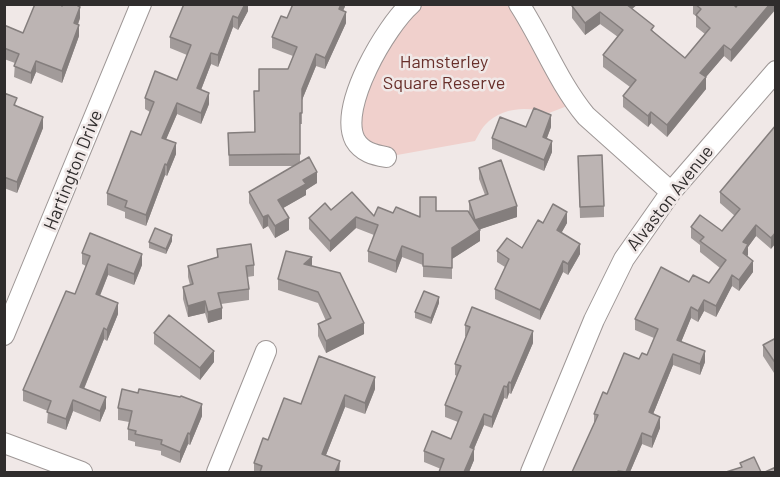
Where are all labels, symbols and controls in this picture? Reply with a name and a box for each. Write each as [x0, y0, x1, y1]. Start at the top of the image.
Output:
park label: Hamsterley Square Reserve [383, 51, 505, 94]
street label: Hartington Drive [39, 107, 107, 233]
street label: Alvaston Avenue [622, 141, 718, 255]

